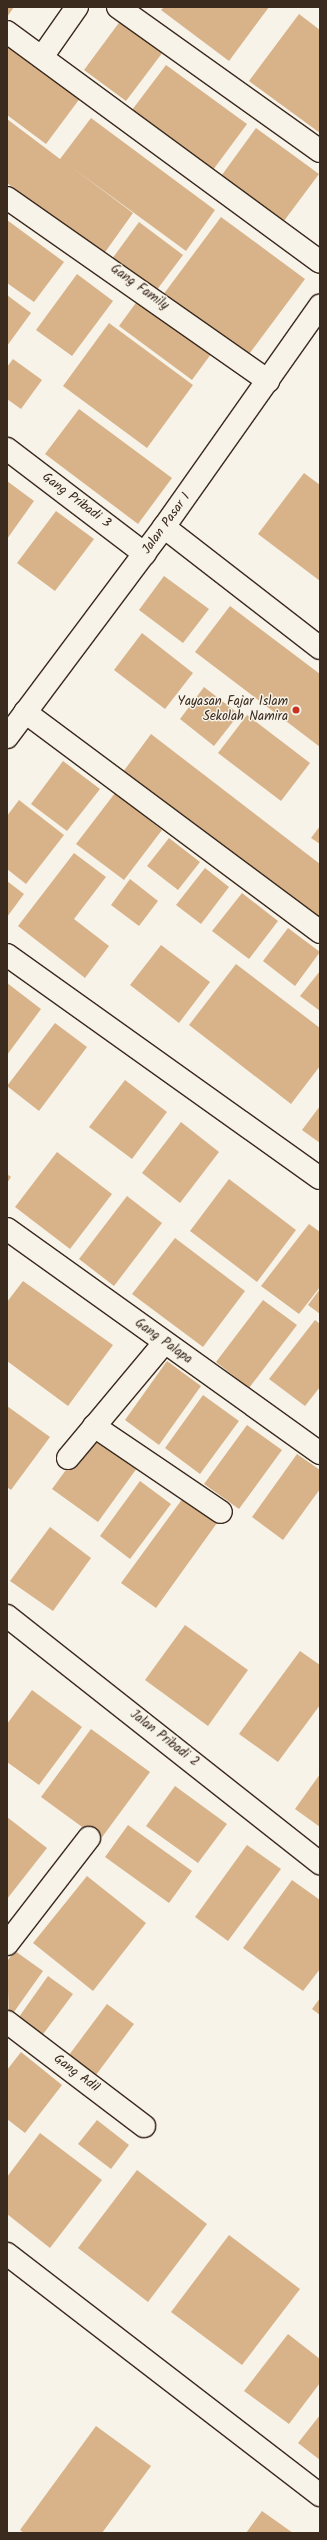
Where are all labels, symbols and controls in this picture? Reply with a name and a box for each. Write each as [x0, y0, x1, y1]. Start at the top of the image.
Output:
street label: Gang Family [107, 262, 171, 314]
street label: Gang Pribadi 3 [39, 470, 113, 532]
street label: Jalan Pasar 1 [140, 490, 194, 558]
place label: Yayasan Fajar Islam Sekolah Namira [177, 695, 288, 726]
marker: Yayasan Fajar Islam Sekolah Namira [291, 705, 301, 715]
street label: Gang Palapa [131, 1316, 195, 1368]
street label: Jalan Pribadi 2 [126, 1707, 202, 1771]
street label: Gang Adil [50, 2052, 102, 2096]

